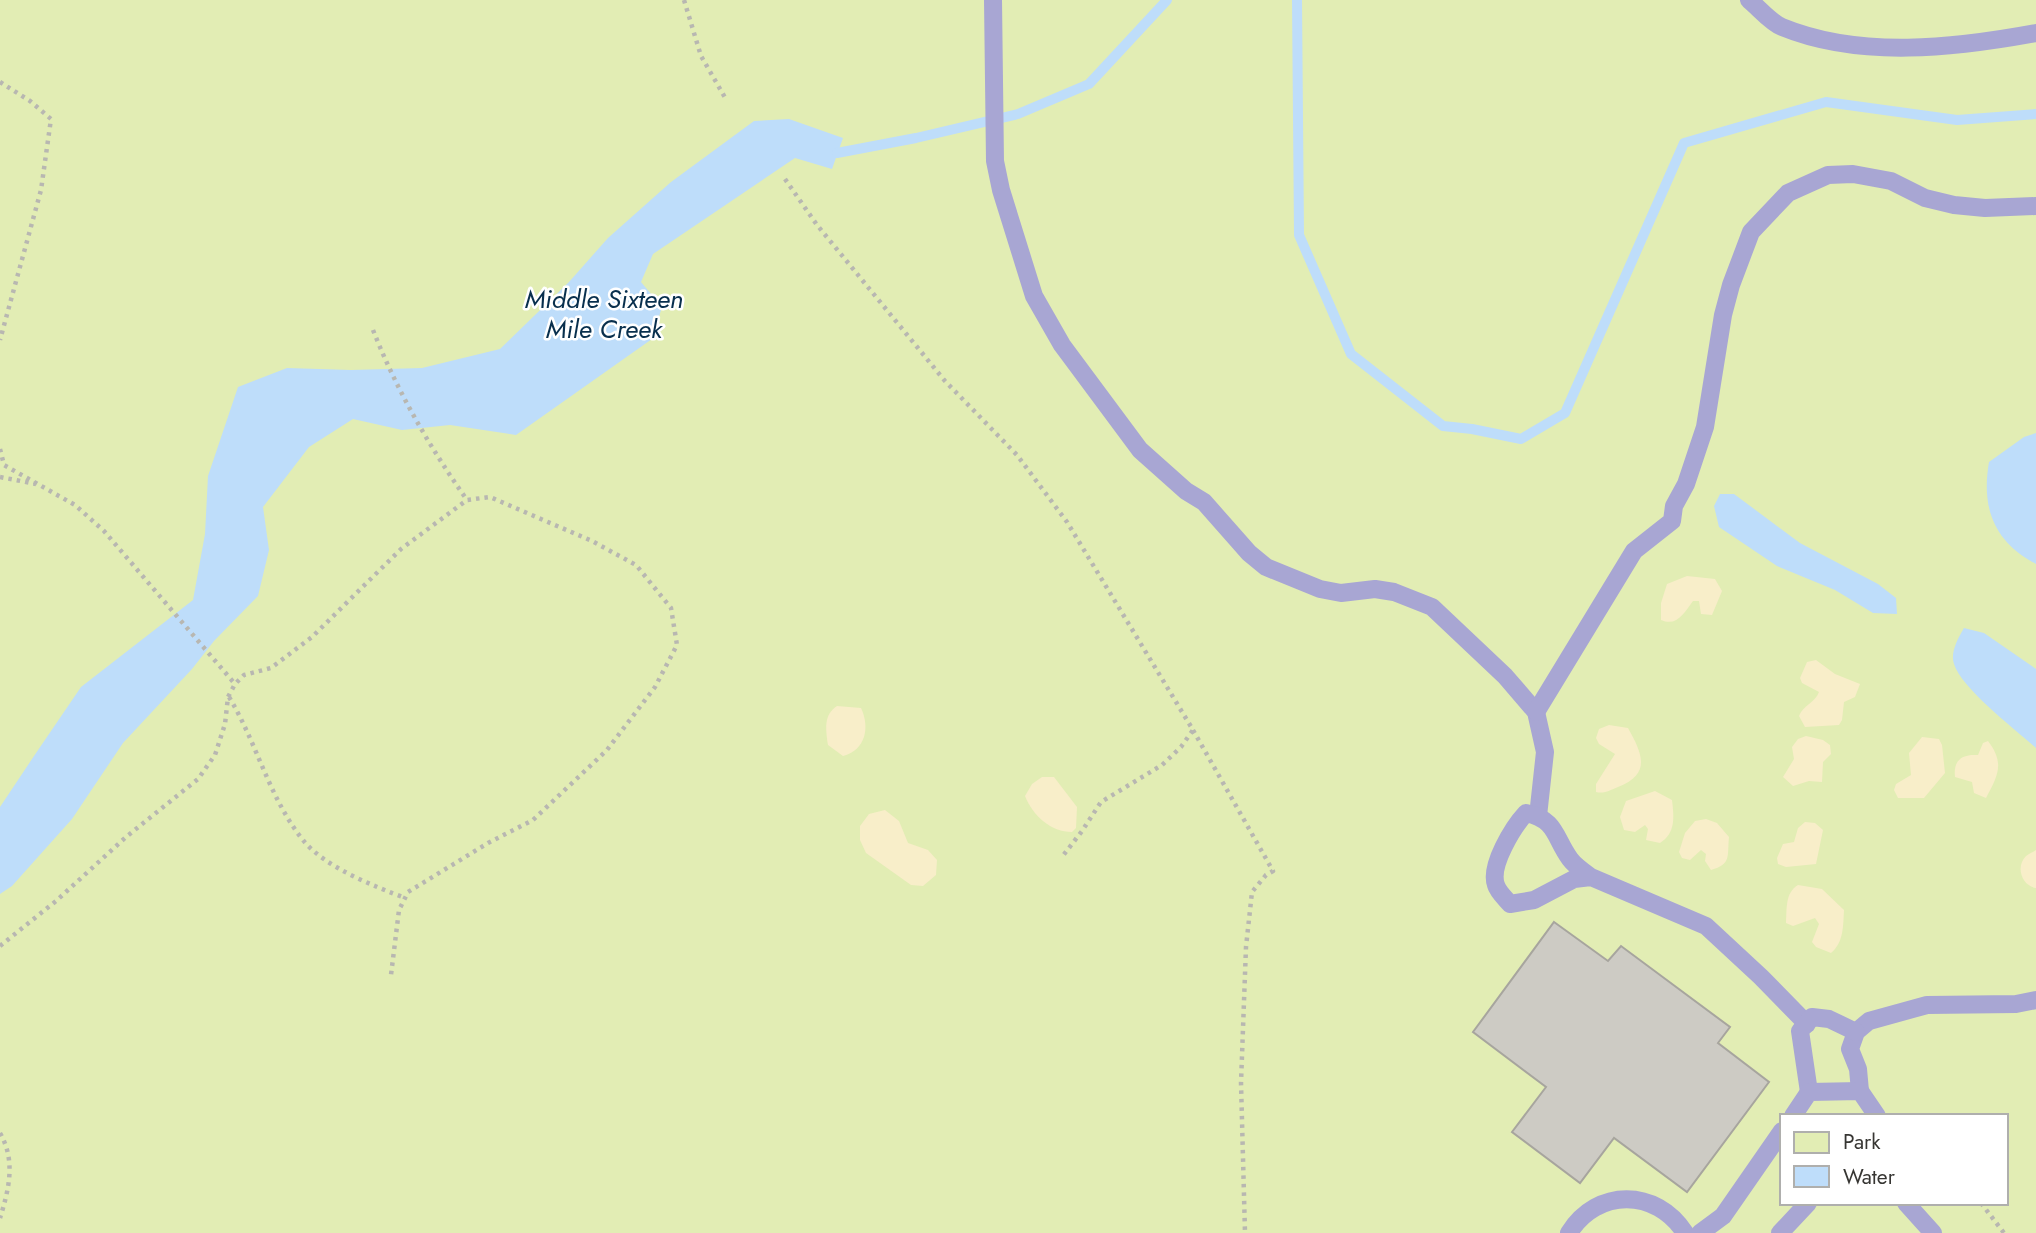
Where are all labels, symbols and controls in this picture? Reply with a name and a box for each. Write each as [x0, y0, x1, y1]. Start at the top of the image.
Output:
water label: Middle Sixteen Mile Creek [525, 280, 683, 348]
legend [1780, 1114, 2008, 1205]
text: Park [1843, 1127, 1881, 1157]
text: Water [1843, 1162, 1896, 1192]

